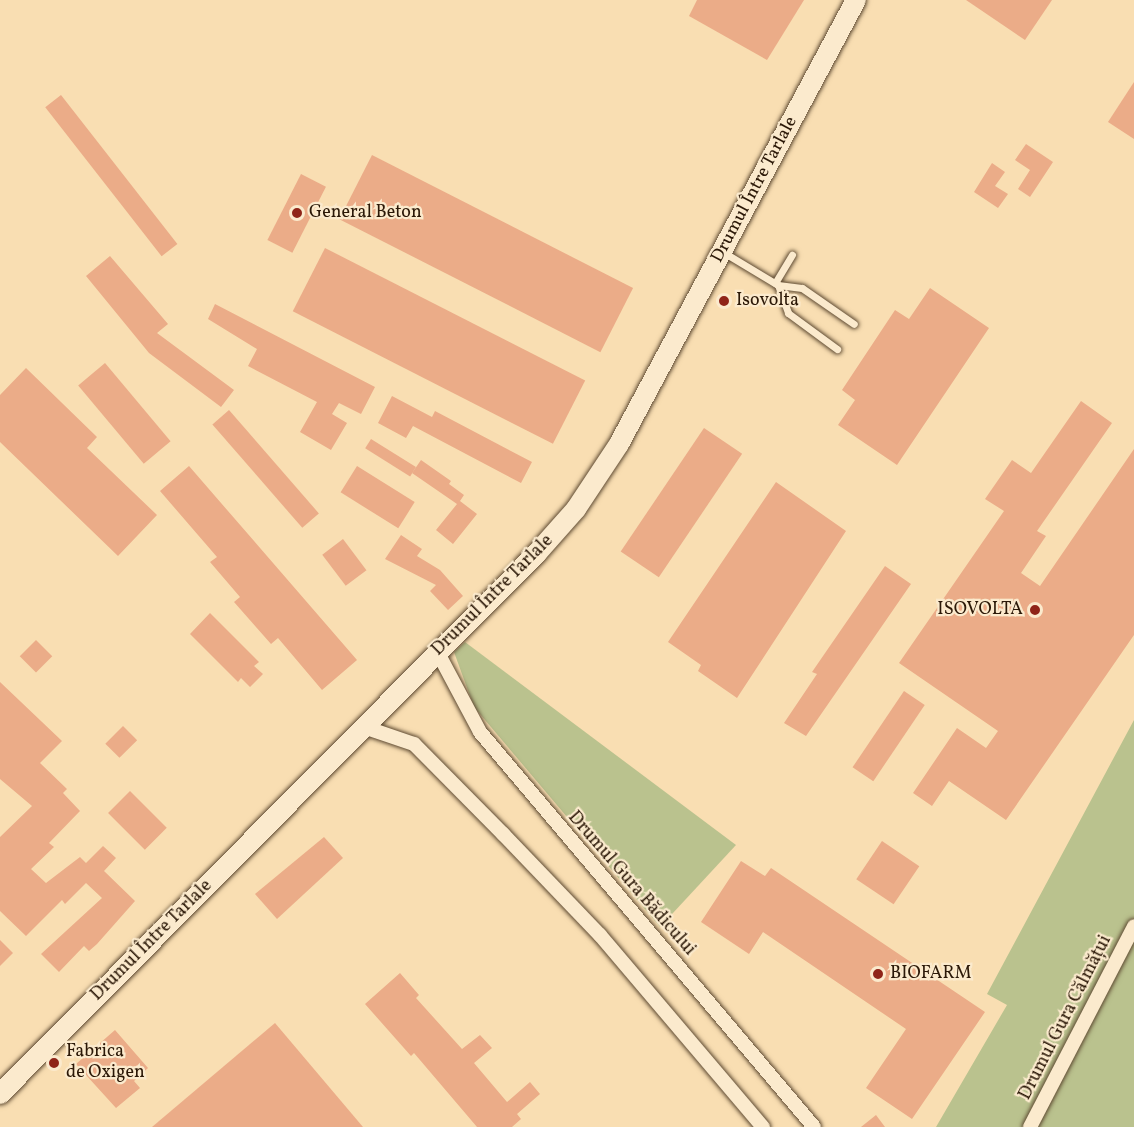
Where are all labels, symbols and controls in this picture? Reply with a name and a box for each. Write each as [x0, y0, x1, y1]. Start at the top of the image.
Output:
street label: Drumul Între Tarlale [707, 113, 803, 267]
place label: General Beton [309, 202, 422, 224]
marker: General Beton [290, 206, 304, 220]
place label: Isovolta [736, 290, 799, 312]
marker: Isovolta [717, 294, 731, 308]
street label: Drumul Între Tarlale [428, 531, 558, 661]
place label: ISOVOLTA [937, 599, 1023, 621]
marker: ISOVOLTA [1028, 603, 1042, 617]
street label: Drumul Gura Bădicului [562, 807, 700, 961]
street label: Drumul Între Tarlale [87, 876, 217, 1006]
street label: Drumul Gura Călmățui [1015, 932, 1117, 1104]
place label: BIOFARM [890, 963, 972, 985]
marker: BIOFARM [871, 967, 885, 981]
place label: Fabrica de Oxigen [66, 1042, 145, 1084]
marker: Fabrica de Oxigen [47, 1056, 61, 1070]

